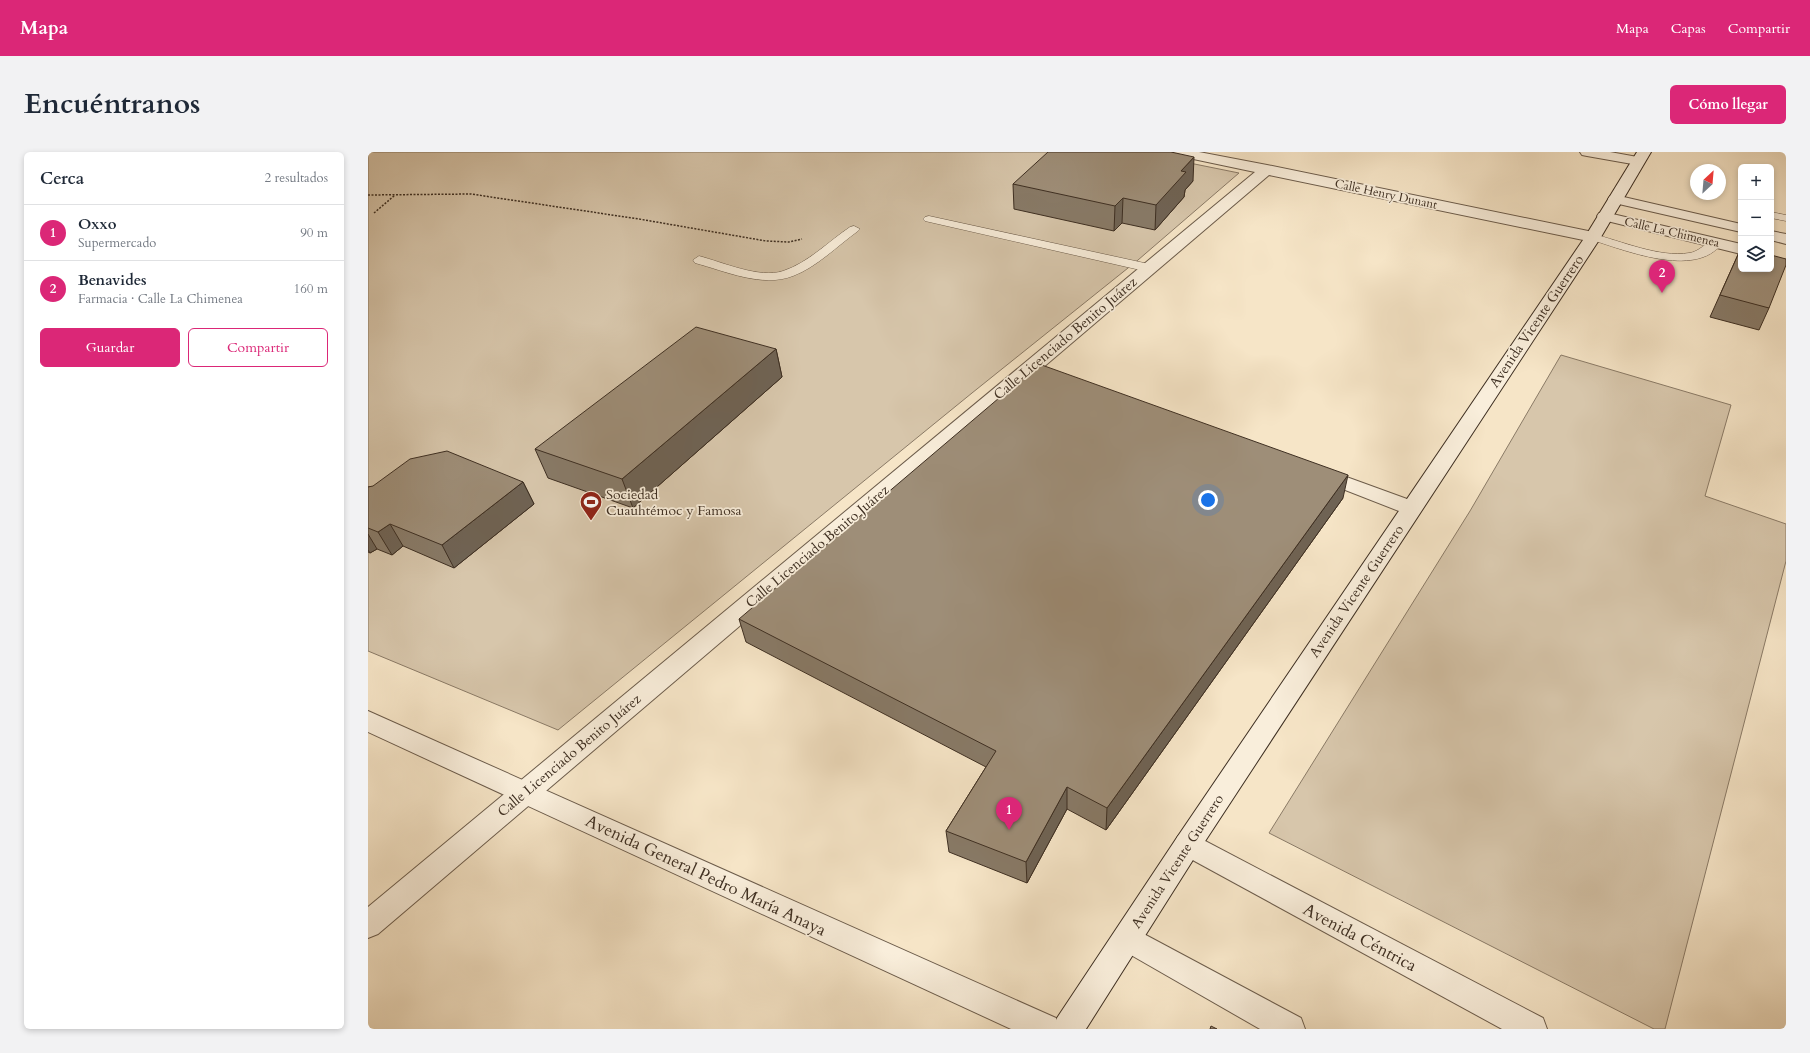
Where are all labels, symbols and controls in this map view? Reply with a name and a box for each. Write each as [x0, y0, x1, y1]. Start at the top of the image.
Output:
text: Mapa [20, 15, 68, 41]
text: Mapa [1616, 19, 1649, 38]
text: Capas [1671, 19, 1706, 38]
text: Compartir [1728, 19, 1790, 38]
text: Encuéntranos [24, 85, 200, 123]
button: Cómo llegar [1670, 85, 1786, 124]
north arrow [1690, 164, 1726, 200]
map controls [1738, 164, 1774, 272]
button: + [1738, 164, 1774, 200]
text: Cerca [40, 167, 84, 190]
text: 2 resultados [264, 169, 328, 187]
street label: Calle Henry Dunant [1333, 175, 1439, 213]
button: − [1738, 200, 1774, 236]
street label: Calle La Chimenea [1623, 213, 1722, 251]
text: Oxxo [78, 214, 116, 234]
text: 1 [50, 224, 56, 242]
text: 90 m [300, 224, 328, 242]
text: Supermercado [78, 234, 156, 252]
button: layers [1738, 236, 1774, 272]
street label: Avenida Vicente Guerrero [1485, 251, 1588, 391]
pin: 2 [1649, 260, 1675, 293]
text: Benavides [78, 270, 147, 290]
street label: Calle Licenciado Benito Juárez [990, 272, 1142, 404]
text: 2 [50, 280, 56, 298]
text: 160 m [294, 280, 328, 298]
text: Farmacia · Calle La Chimenea [78, 290, 243, 308]
button: Guardar [40, 328, 180, 367]
button: Compartir [188, 328, 328, 367]
street label: Calle Licenciado Benito Juárez [742, 480, 894, 612]
place label: Sociedad Cuauhtémoc y Famosa [606, 485, 741, 520]
sports icon: Sociedad Cuauhtémoc y Famosa [578, 489, 604, 522]
your location [1198, 490, 1218, 510]
street label: Avenida Vicente Guerrero [1305, 521, 1408, 661]
street label: Calle Licenciado Benito Juárez [494, 689, 646, 821]
street label: Avenida Vicente Guerrero [1127, 790, 1228, 932]
pin: 1 [996, 797, 1022, 830]
street label: Avenida General Pedro María Anaya [582, 809, 831, 942]
street label: Avenida Céntrica [1299, 898, 1421, 977]

